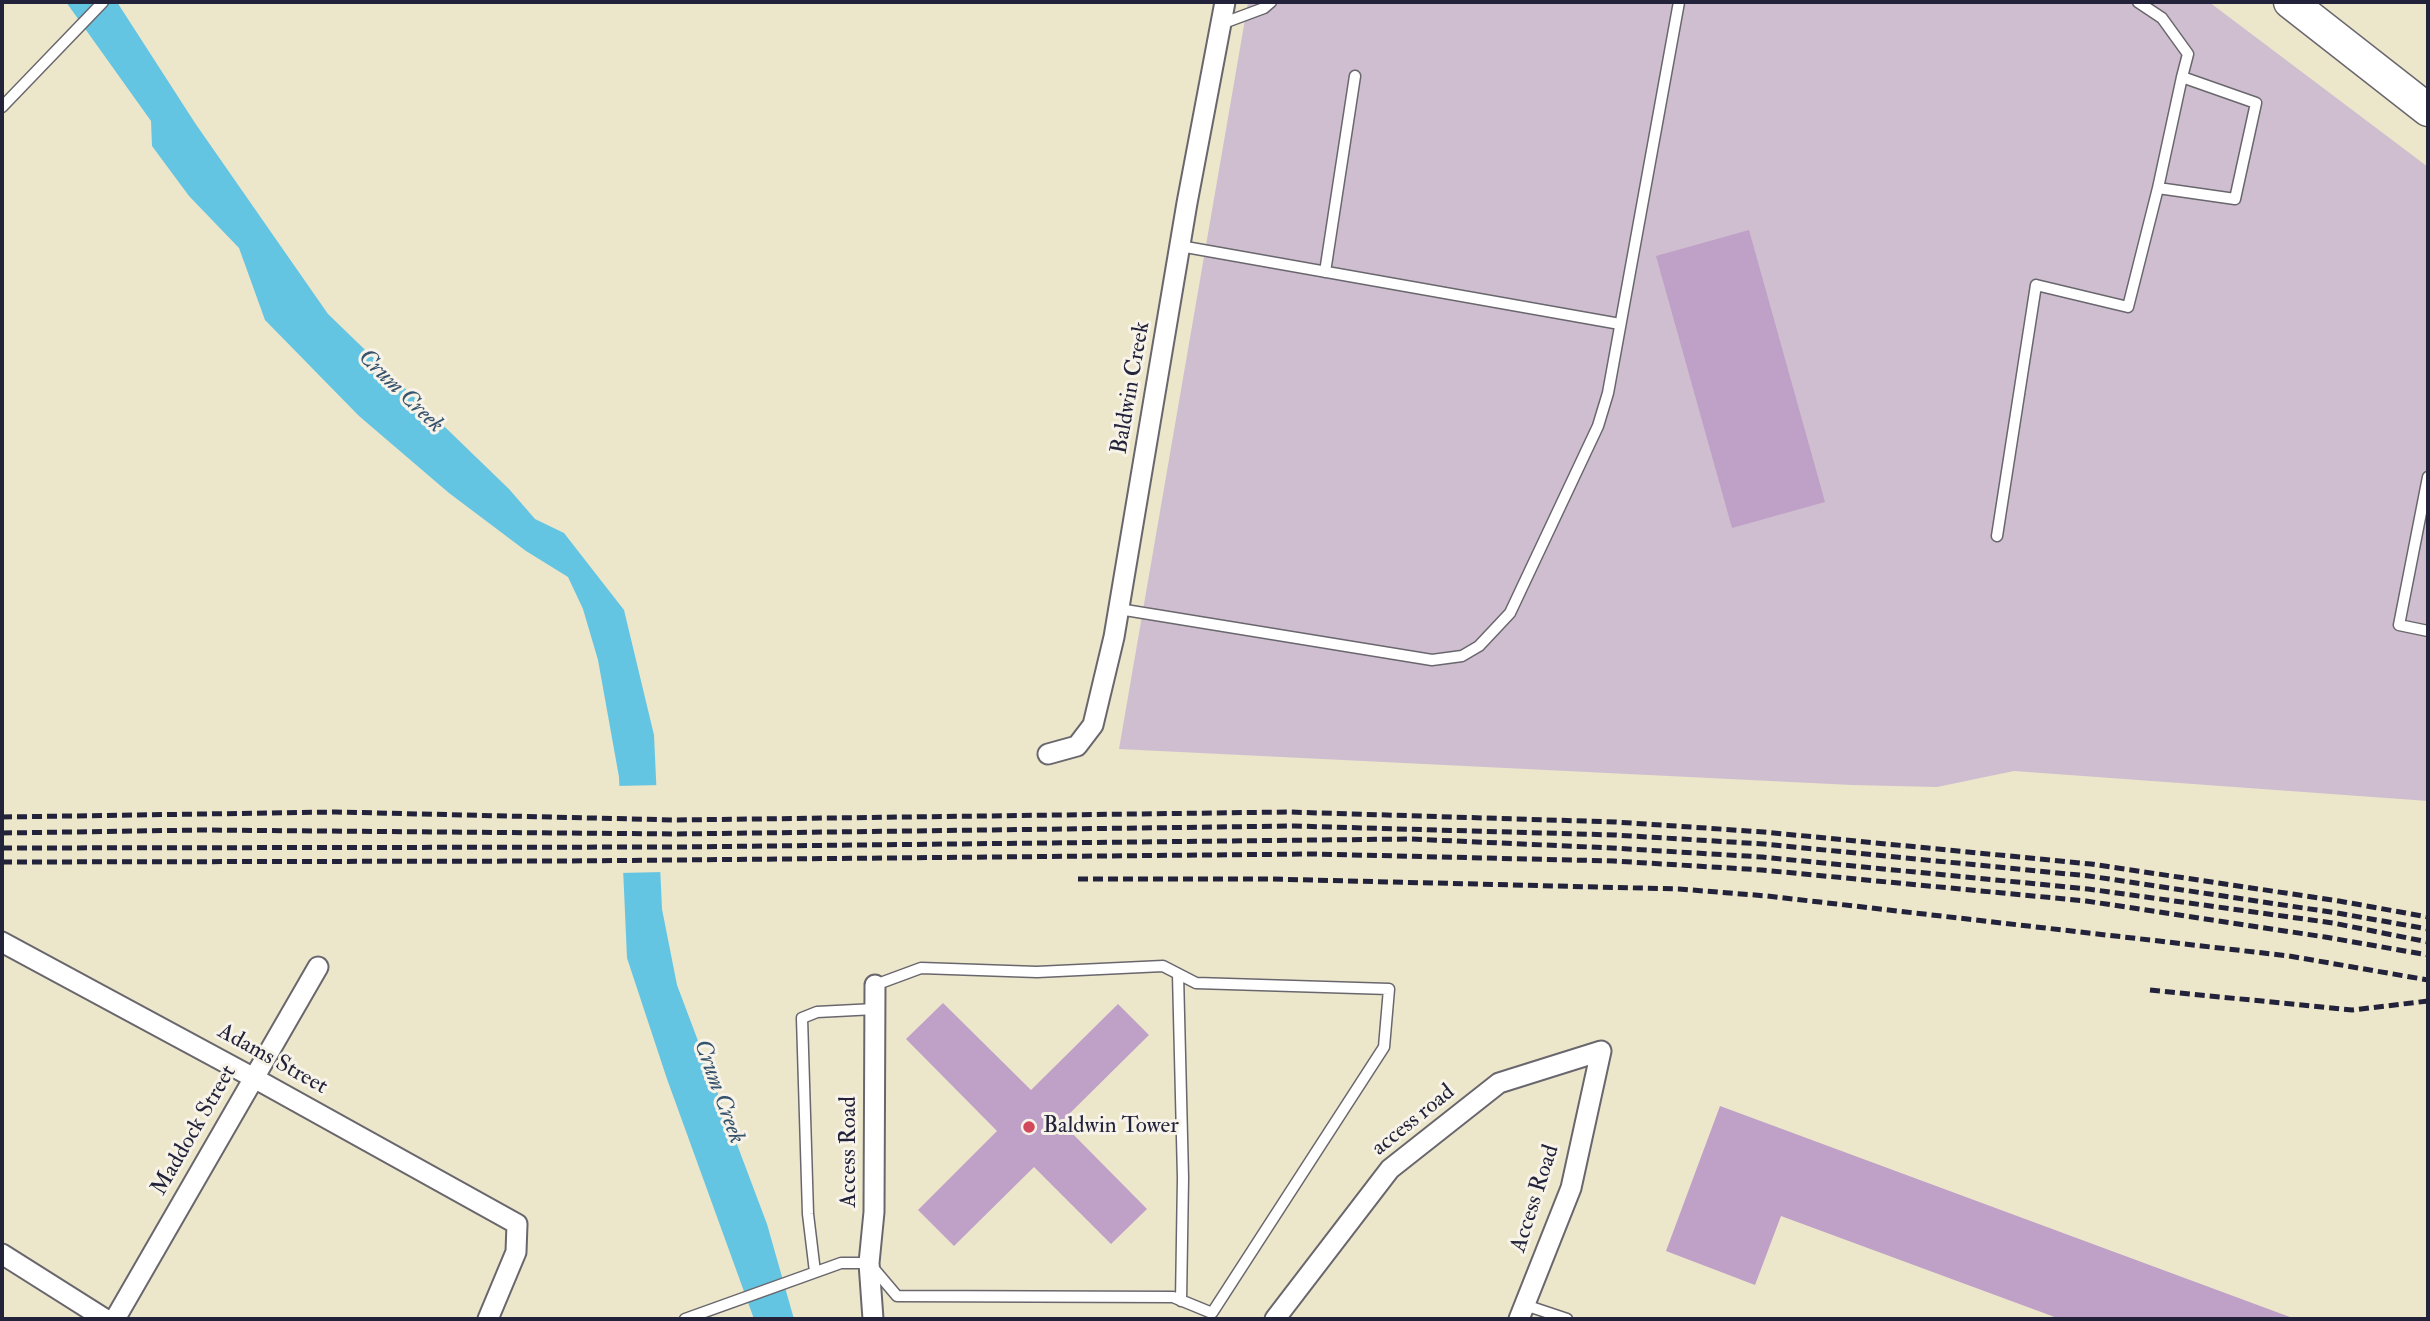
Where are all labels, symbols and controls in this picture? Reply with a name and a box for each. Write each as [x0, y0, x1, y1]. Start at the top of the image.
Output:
street label: Baldwin Creek [1107, 320, 1157, 456]
water label: Crum Creek [351, 344, 449, 440]
street label: Adams Street [212, 1019, 332, 1101]
water label: Crum Creek [686, 1036, 750, 1148]
street label: Maddock Street [147, 1061, 243, 1201]
street label: access road [1367, 1079, 1461, 1163]
street label: Access Road [836, 1096, 864, 1208]
place label: Baldwin Tower [1043, 1113, 1179, 1141]
marker: Baldwin Tower [1021, 1119, 1037, 1135]
street label: Access Road [1506, 1142, 1566, 1256]

